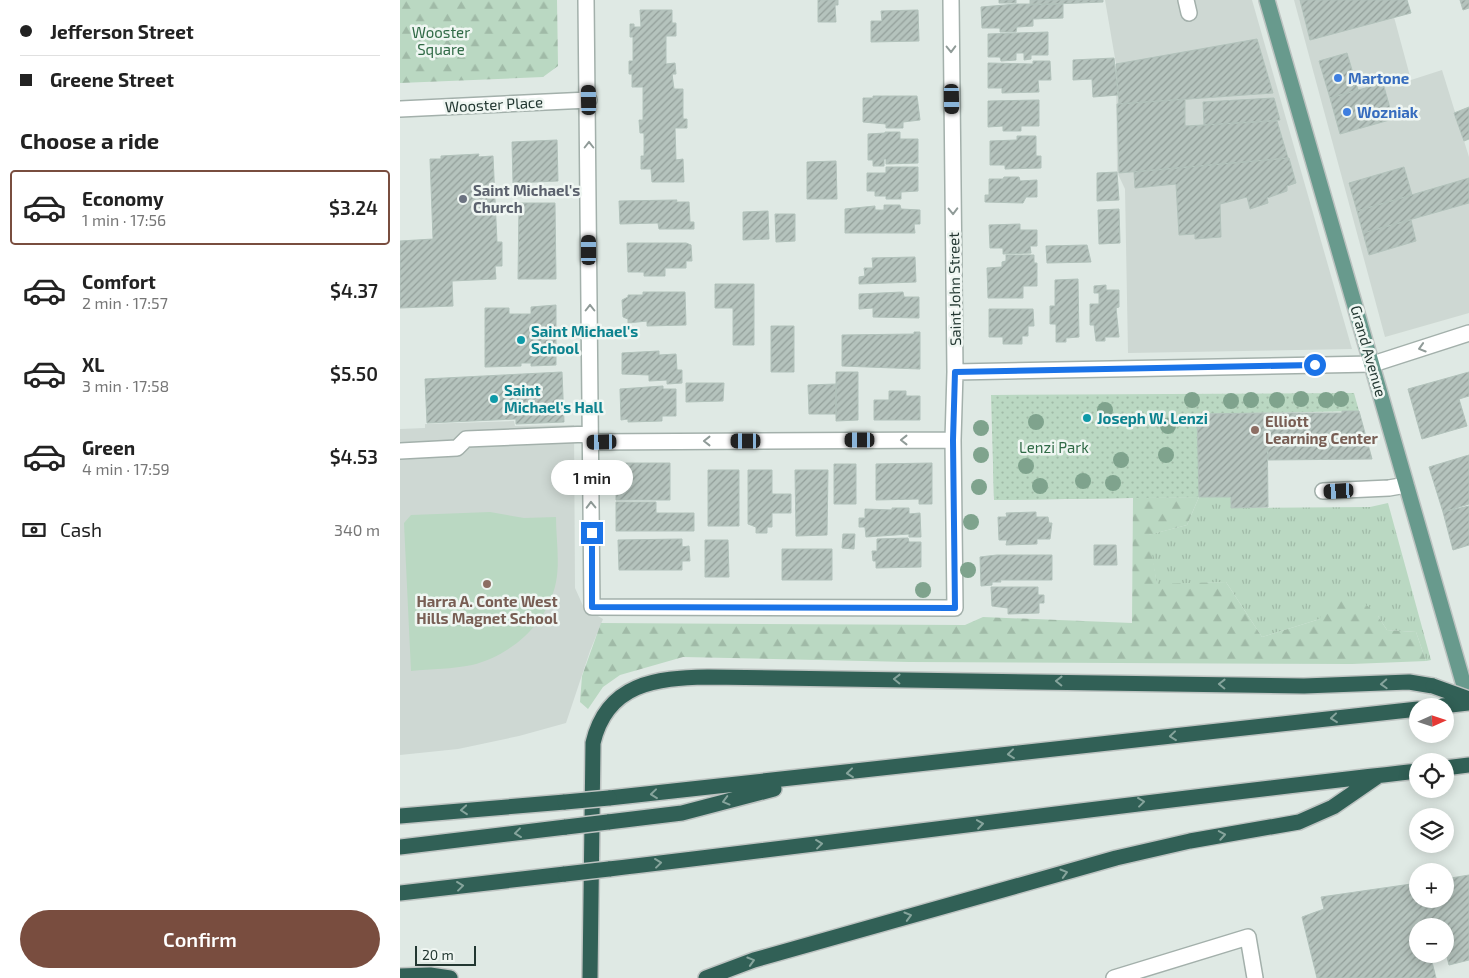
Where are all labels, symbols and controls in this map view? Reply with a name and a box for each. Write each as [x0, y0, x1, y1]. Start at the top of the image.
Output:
text: Jefferson Street [50, 20, 194, 43]
park label: Wooster Square [412, 23, 470, 58]
one-way arrow [946, 45, 956, 53]
text: Greene Street [50, 68, 174, 91]
place label: Martone [1348, 69, 1409, 87]
marker: Martone [1332, 72, 1344, 84]
car [944, 84, 959, 114]
car [581, 85, 596, 115]
street label: Wooster Place [444, 92, 544, 116]
place label: Wozniak [1357, 103, 1419, 121]
marker: Wozniak [1341, 106, 1353, 118]
text: Choose a ride [20, 127, 159, 153]
one-way arrow [584, 141, 594, 149]
place label: Saint Michael's Church [473, 181, 580, 216]
icon: car [22, 185, 67, 230]
text: Economy [82, 187, 164, 210]
marker: Saint Michael's Church [457, 193, 469, 205]
text: $3.24 [329, 196, 378, 219]
one-way arrow [948, 208, 958, 215]
text: 1 min · 17:56 [82, 210, 166, 229]
street label: Saint John Street [944, 232, 964, 346]
car [581, 235, 596, 265]
icon: car [22, 268, 67, 313]
text: Comfort [82, 270, 156, 293]
text: $4.37 [330, 279, 378, 302]
text: 2 min · 17:57 [82, 293, 168, 312]
street label: Grand Avenue [1347, 303, 1391, 399]
one-way arrow [584, 304, 595, 312]
place label: Saint Michael's School [531, 322, 638, 357]
marker: Saint Michael's School [515, 334, 527, 346]
one-way arrow [1419, 342, 1427, 352]
icon: car [22, 351, 67, 396]
text: XL [82, 353, 104, 376]
route start [1304, 354, 1326, 376]
text: $5.50 [330, 362, 378, 385]
text: 3 min · 17:58 [82, 376, 169, 395]
place label: Saint Michael's Hall [504, 381, 603, 416]
marker: Saint Michael's Hall [488, 393, 500, 405]
place label: Joseph W. Lenzi [1097, 409, 1208, 427]
marker: Joseph W. Lenzi [1081, 412, 1093, 424]
place label: Elliott Learning Center [1265, 412, 1378, 447]
marker: Elliott Learning Center [1249, 424, 1261, 436]
car [845, 433, 875, 448]
icon: car [22, 434, 67, 479]
car [586, 434, 617, 450]
car [731, 434, 761, 449]
one-way arrow [900, 435, 908, 445]
text: Green [82, 436, 135, 459]
one-way arrow [703, 436, 710, 446]
park label: Lenzi Park [1019, 438, 1089, 456]
text: $4.53 [330, 445, 378, 468]
text: 4 min · 17:59 [82, 459, 170, 478]
callout: 1 min [551, 460, 633, 496]
text: 1 min [573, 468, 611, 487]
car [1323, 483, 1354, 499]
one-way arrow [586, 501, 596, 509]
icon: cash [20, 516, 48, 544]
text: Cash [60, 518, 102, 541]
text: 340 m [334, 520, 380, 539]
route end [581, 522, 603, 544]
marker: Harra A. Conte West Hills Magnet School [481, 578, 493, 590]
place label: Harra A. Conte West Hills Magnet School [416, 592, 558, 627]
one-way arrow [893, 674, 900, 684]
one-way arrow [1055, 676, 1063, 686]
one-way arrow [1380, 678, 1388, 689]
one-way arrow [1218, 679, 1226, 689]
north arrow [1409, 698, 1454, 742]
map controls [1409, 698, 1454, 963]
one-way arrow [1330, 712, 1338, 723]
one-way arrow [1168, 730, 1176, 741]
one-way arrow [1007, 748, 1015, 759]
button: locate [1409, 753, 1454, 798]
one-way arrow [845, 767, 853, 778]
one-way arrow [650, 788, 658, 799]
one-way arrow [723, 796, 731, 806]
one-way arrow [1138, 797, 1146, 808]
one-way arrow [460, 805, 468, 816]
button: layers [1409, 808, 1454, 853]
one-way arrow [977, 819, 985, 830]
one-way arrow [513, 827, 521, 838]
one-way arrow [1218, 830, 1227, 841]
one-way arrow [815, 839, 823, 850]
one-way arrow [654, 858, 662, 869]
button: + [1409, 863, 1454, 908]
one-way arrow [1060, 868, 1068, 878]
one-way arrow [457, 881, 465, 892]
button: Confirm [20, 910, 380, 968]
one-way arrow [903, 912, 911, 922]
button: − [1409, 918, 1454, 963]
scale bar [415, 943, 476, 966]
text: 20 m [422, 946, 454, 963]
one-way arrow [747, 957, 755, 967]

